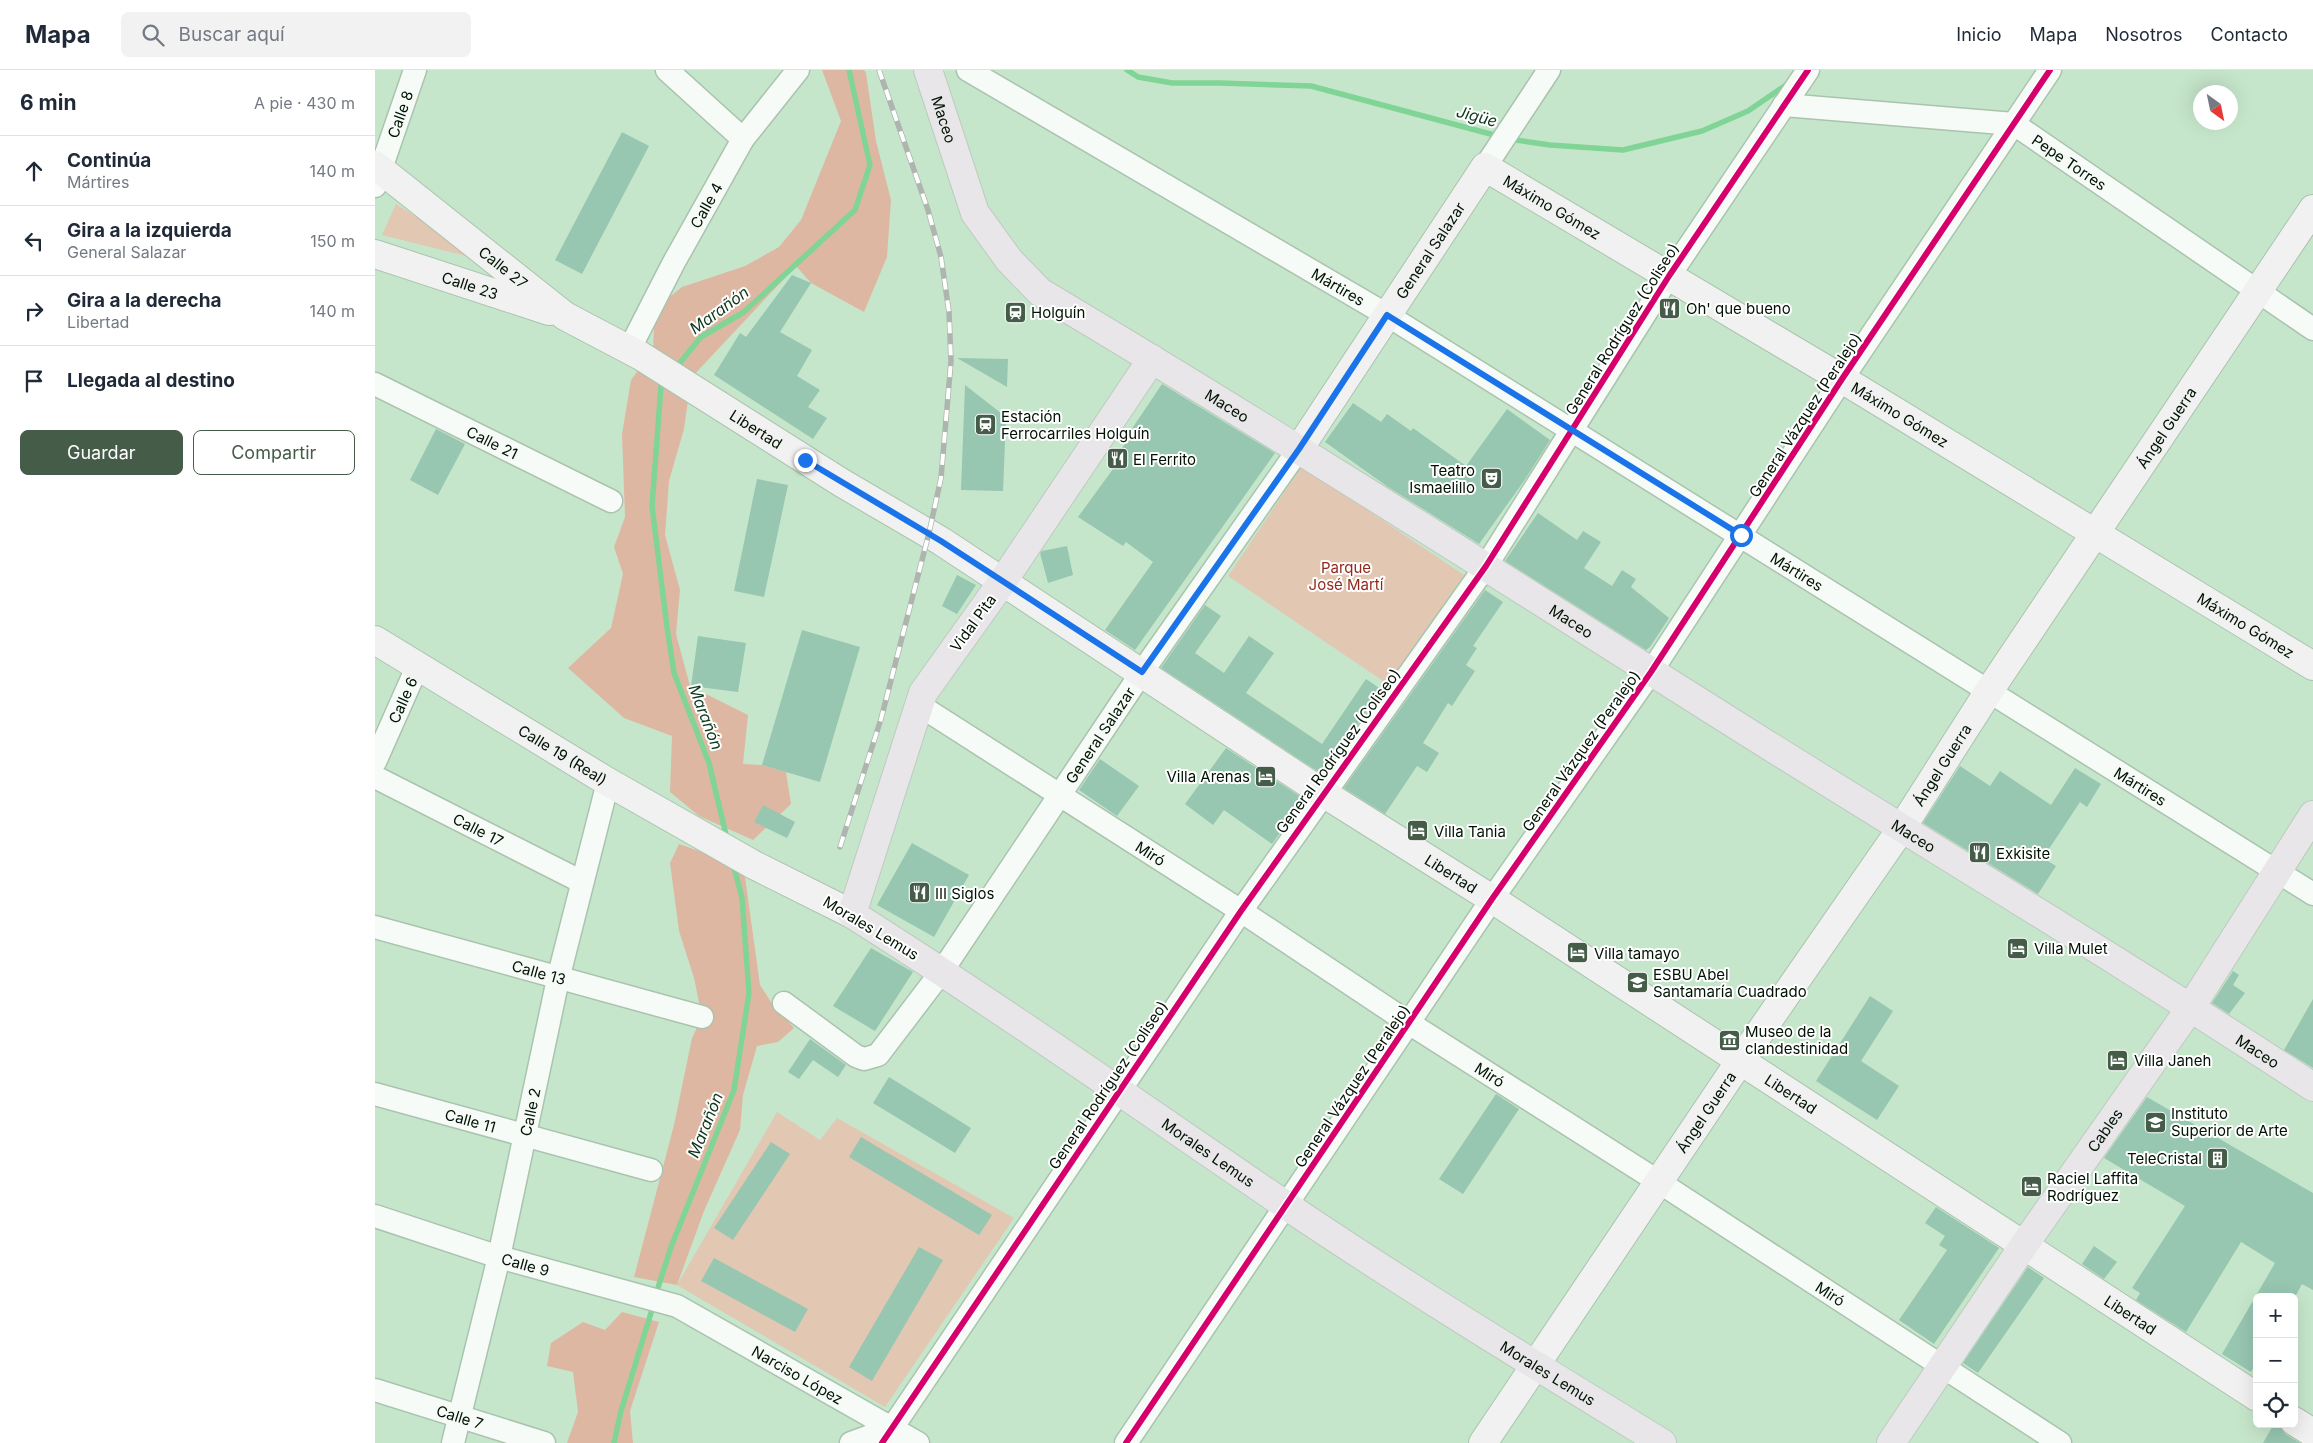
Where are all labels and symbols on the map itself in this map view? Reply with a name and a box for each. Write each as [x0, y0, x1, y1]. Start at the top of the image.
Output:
north arrow [2193, 85, 2238, 130]
street label: Calle 8 [383, 88, 417, 140]
street label: Maceo [928, 93, 961, 145]
water label: Jigüe [1454, 101, 1500, 131]
street label: Pepe Torres [2029, 130, 2110, 194]
street label: Máximo Gómez [1500, 171, 1605, 243]
street label: Calle 4 [686, 179, 726, 231]
street label: General Salazar [1391, 198, 1469, 302]
street label: General Rodríguez (Coliseo) [1561, 239, 1683, 419]
street label: Calle 27 [475, 242, 532, 292]
street label: Mártires [1308, 264, 1368, 310]
street label: Calle 23 [439, 267, 501, 303]
water label: Marañón [685, 282, 753, 338]
restaurant icon: Oh' que bueno [1658, 296, 1682, 320]
place label: Oh' que bueno [1686, 299, 1791, 318]
station icon: Holguín [1003, 300, 1027, 324]
place label: Holguín [1031, 303, 1085, 322]
street label: General Vázquez (Peralejo) [1745, 329, 1865, 501]
street label: Máximo Gómez [1848, 378, 1952, 451]
street label: Ángel Guerra [2132, 383, 2200, 472]
street label: Maceo [1202, 385, 1253, 426]
street label: Libertad [727, 405, 786, 453]
place label: Estación Ferrocarriles Holguín [1001, 407, 1150, 443]
station icon: Estación Ferrocarriles Holguín [973, 413, 997, 437]
street label: Calle 21 [464, 421, 521, 463]
restaurant icon: El Ferrito [1105, 447, 1129, 471]
route end [794, 449, 817, 472]
place label: El Ferrito [1133, 450, 1196, 469]
place label: Teatro Ismaelillo [1409, 461, 1475, 497]
theatre icon: Teatro Ismaelillo [1479, 467, 1503, 491]
route start [1730, 524, 1753, 547]
street label: Mártires [1767, 548, 1827, 595]
park label: Parque José Martí [1309, 558, 1384, 594]
street label: Máximo Gómez [2194, 588, 2298, 662]
street label: Vidal Pita [946, 591, 1000, 655]
street label: Maceo [1546, 600, 1597, 642]
street label: General Rodríguez (Coliseo) [1272, 665, 1404, 837]
street label: General Vázquez (Peralejo) [1518, 667, 1644, 835]
street label: Calle 6 [384, 674, 421, 726]
water label: Marañón [684, 681, 728, 753]
street label: General Salazar [1061, 683, 1139, 787]
street label: Calle 19 (Real) [515, 720, 611, 789]
street label: Ángel Guerra [1909, 720, 1975, 809]
street label: Mártires [2111, 763, 2170, 810]
hotel icon: Villa Arenas [1254, 764, 1278, 788]
place label: Villa Arenas [1166, 767, 1250, 786]
street label: Calle 17 [450, 809, 507, 850]
street label: Maceo [1888, 815, 1939, 856]
hotel icon: Villa Tania [1406, 819, 1430, 843]
place label: Villa Tania [1434, 822, 1506, 841]
street label: Miró [1132, 837, 1169, 870]
restaurant icon: Exkisite [1968, 841, 1992, 865]
place label: Exkisite [1996, 844, 2050, 863]
street label: Libertad [1421, 850, 1481, 897]
restaurant icon: III Siglos [907, 881, 931, 905]
place label: III Siglos [935, 884, 994, 903]
street label: Morales Lemus [820, 892, 922, 964]
hotel icon: Villa Mulet [2006, 936, 2030, 960]
place label: Villa Mulet [2034, 939, 2108, 958]
hotel icon: Villa tamayo [1566, 941, 1590, 965]
place label: Villa tamayo [1594, 944, 1680, 963]
street label: Calle 13 [510, 956, 568, 989]
place label: ESBU Abel Santamaría Cuadrado [1653, 965, 1807, 1001]
school or university icon: ESBU Abel Santamaría Cuadrado [1625, 971, 1649, 995]
street label: General Rodríguez (Coliseo) [1044, 997, 1172, 1173]
street label: General Vázquez (Peralejo) [1290, 1001, 1414, 1171]
place label: Museo de la clandestinidad [1745, 1022, 1848, 1058]
museum icon: Museo de la clandestinidad [1717, 1028, 1741, 1052]
street label: Maceo [2232, 1030, 2283, 1072]
hotel icon: Villa Janeh [2106, 1048, 2130, 1072]
place label: Villa Janeh [2134, 1051, 2211, 1070]
street label: Miró [1471, 1058, 1508, 1091]
street label: Ángel Guerra [1672, 1068, 1740, 1156]
street label: Libertad [1761, 1070, 1821, 1118]
street label: Calle 2 [515, 1086, 544, 1138]
water label: Marañón [683, 1090, 727, 1160]
street label: Calle 11 [443, 1104, 498, 1136]
street label: Cables [2083, 1104, 2127, 1155]
place label: Instituto Superior de Arte [2171, 1104, 2288, 1140]
school or university icon: Instituto Superior de Arte [2143, 1110, 2167, 1134]
street label: Morales Lemus [1158, 1114, 1259, 1191]
building icon: TeleCristal [2206, 1146, 2230, 1170]
place label: TeleCristal [2127, 1149, 2202, 1168]
place label: Raciel Laffita Rodríguez [2047, 1169, 2138, 1205]
hotel icon: Raciel Laffita Rodríguez [2019, 1175, 2043, 1199]
street label: Calle 9 [499, 1249, 552, 1280]
street label: Miró [1812, 1277, 1849, 1310]
street label: Libertad [2101, 1291, 2160, 1339]
street label: Morales Lemus [1497, 1336, 1599, 1410]
street label: Narciso López [749, 1341, 847, 1408]
street label: Calle 7 [434, 1400, 486, 1433]

